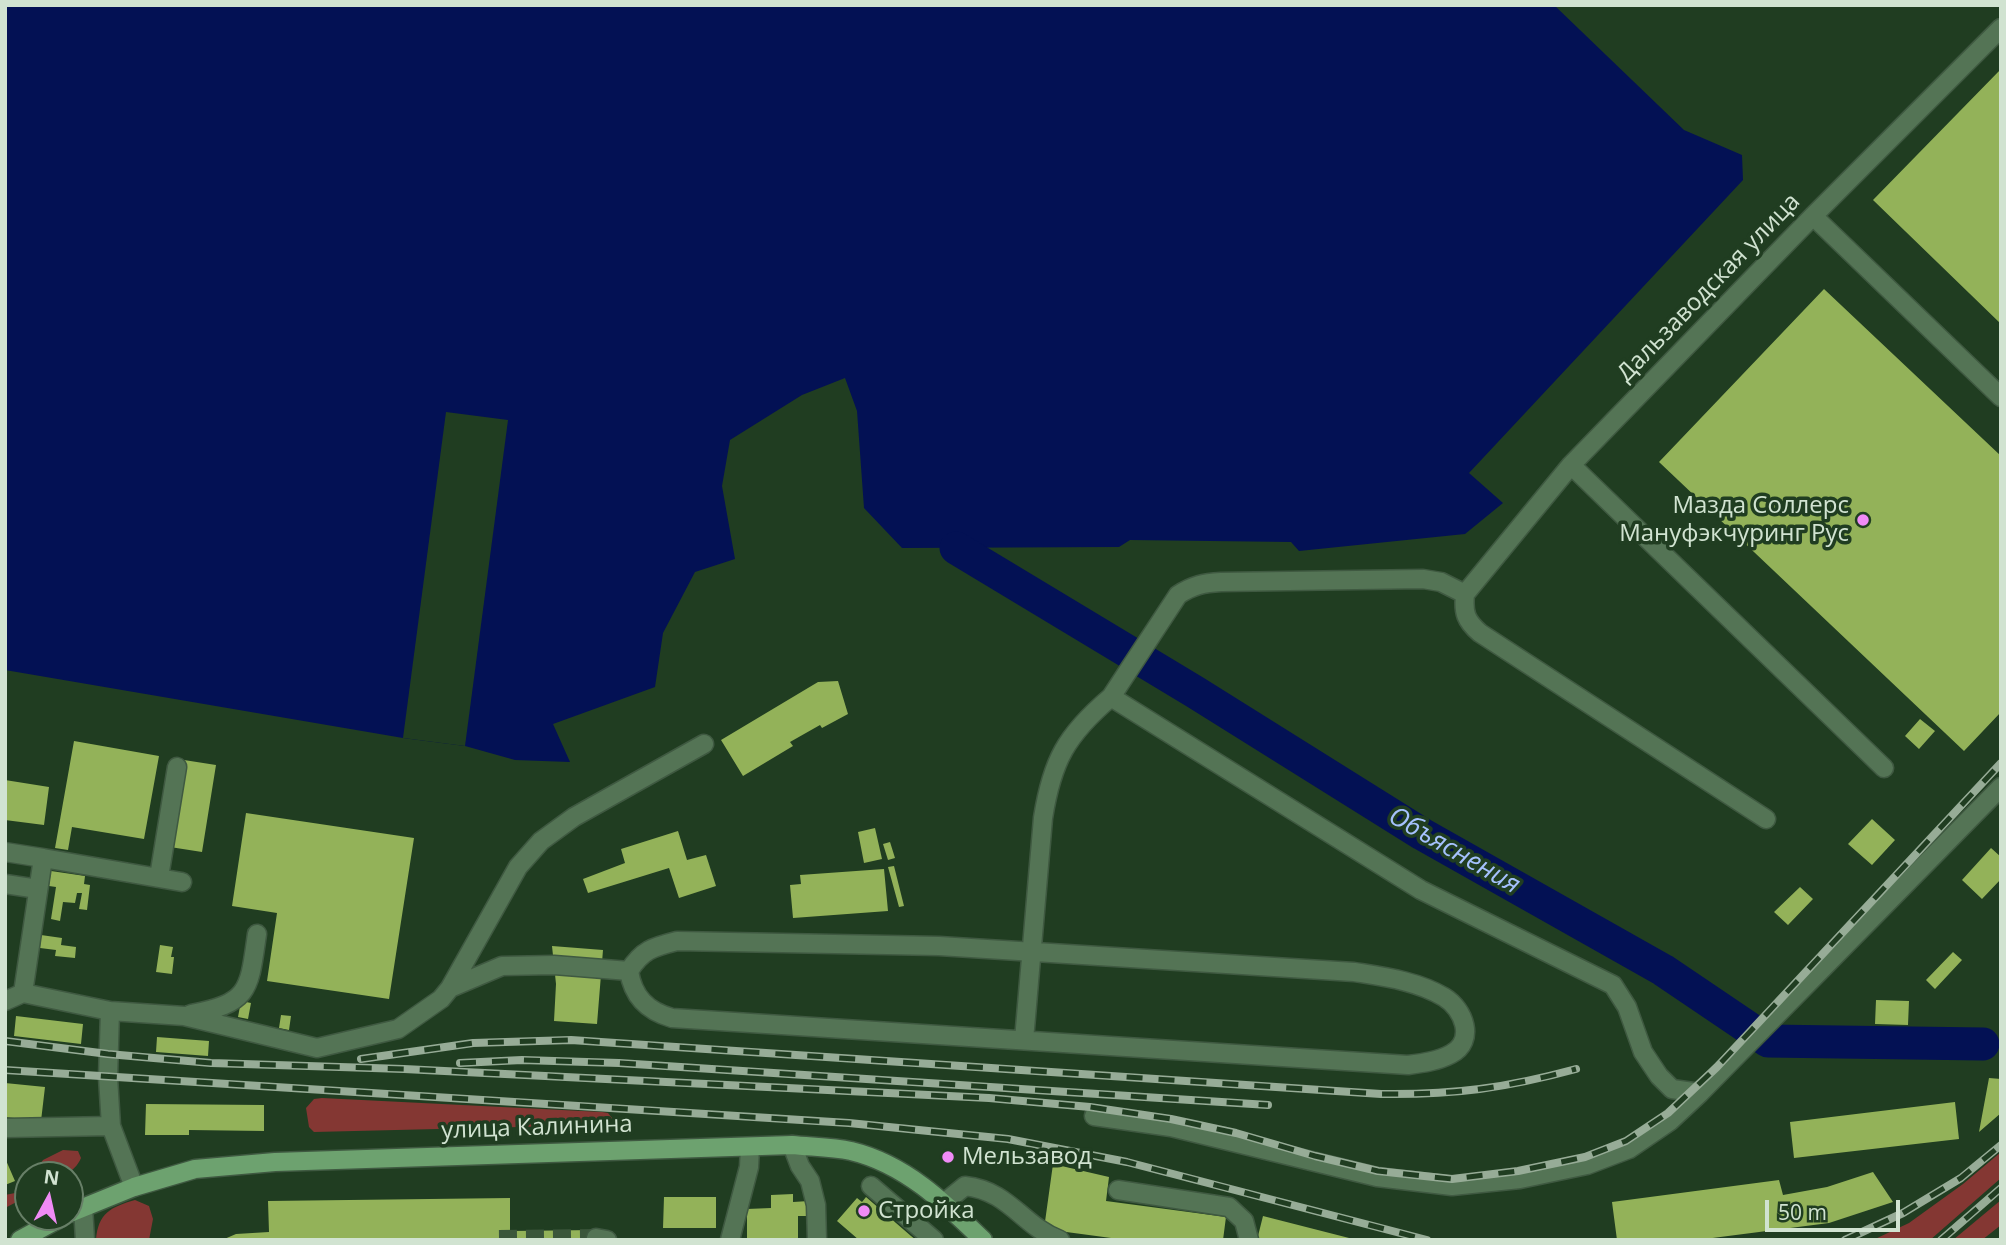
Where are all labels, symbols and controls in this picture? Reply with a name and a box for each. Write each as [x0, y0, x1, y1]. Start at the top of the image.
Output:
street label: Дальзаводская улица [1612, 188, 1806, 388]
place label: Мазда Соллерс Мануфэкчуринг Рус [1619, 492, 1849, 548]
marker: Мазда Соллерс Мануфэкчуринг Рус [1855, 512, 1871, 528]
water label: Объяснения [1383, 801, 1525, 901]
street label: улица Калинина [441, 1110, 633, 1146]
place label: Мельзавод [962, 1143, 1092, 1171]
marker: Мельзавод [940, 1149, 956, 1165]
north arrow [14, 1161, 84, 1231]
text: N [42, 1163, 61, 1191]
scale bar [1768, 1186, 1903, 1230]
place label: Стройка [878, 1197, 975, 1225]
text: 50 m [1778, 1198, 1827, 1226]
marker: Стройка [856, 1203, 872, 1219]

